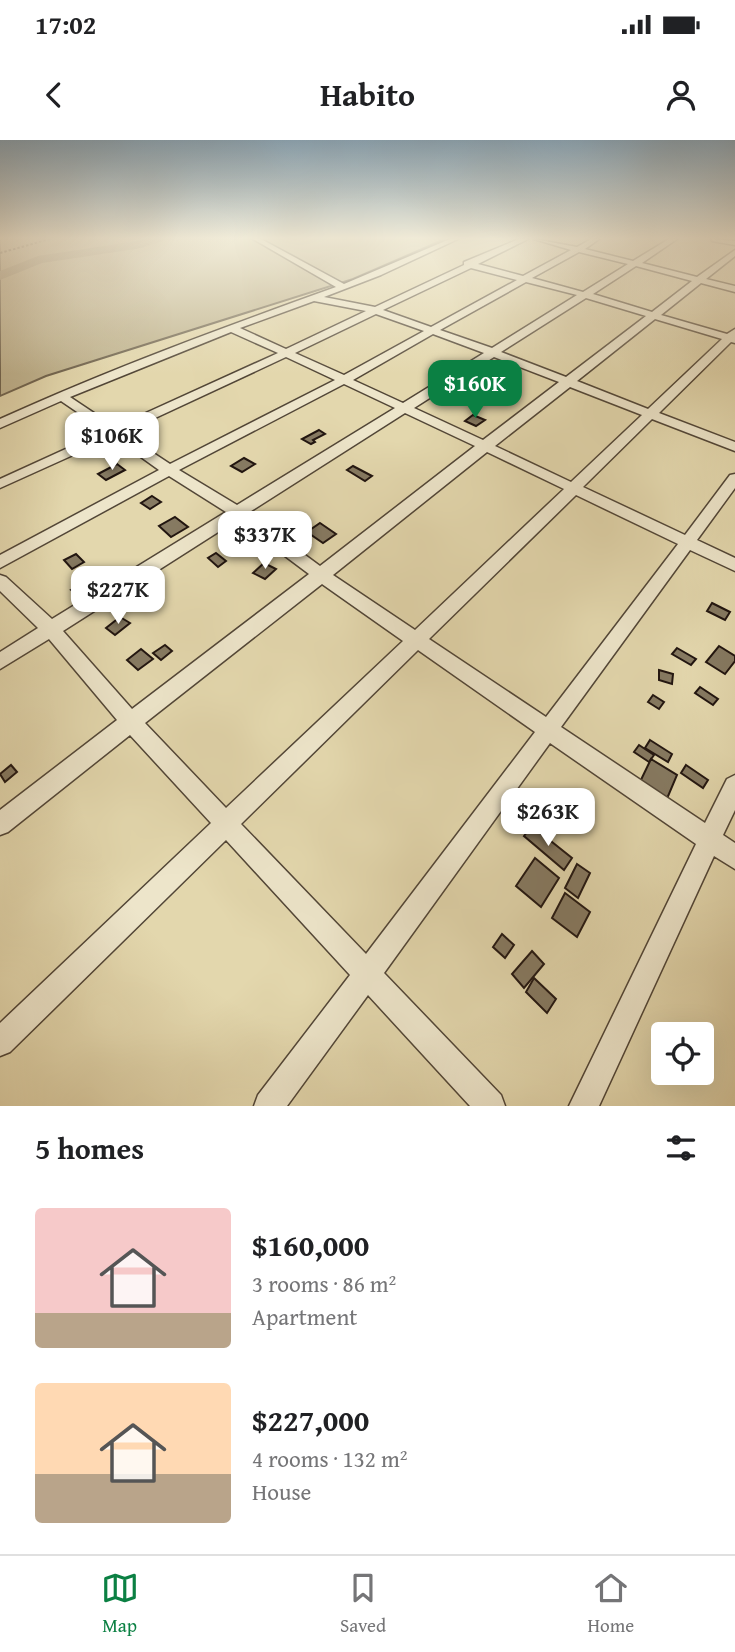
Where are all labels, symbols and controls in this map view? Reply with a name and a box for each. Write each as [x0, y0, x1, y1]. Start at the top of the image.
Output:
text: 17:02 [35, 5, 96, 44]
text: Habito [320, 71, 415, 118]
icon: back [35, 76, 73, 114]
icon: person [662, 76, 700, 114]
pin: $160K [426, 360, 524, 420]
text: $160K [444, 366, 506, 399]
pin: $106K [63, 412, 161, 472]
text: $106K [81, 418, 143, 451]
pin: $337K [216, 512, 314, 571]
text: $337K [234, 517, 296, 550]
pin: $227K [69, 566, 167, 626]
text: $227K [87, 572, 149, 605]
pin: $263K [499, 788, 597, 848]
text: $263K [517, 794, 579, 827]
map controls [651, 1022, 714, 1085]
button: locate [651, 1022, 714, 1085]
text: 5 homes [35, 1126, 144, 1170]
icon: filters [662, 1129, 700, 1167]
text: $160,000 [252, 1223, 369, 1267]
icon: home [91, 1236, 175, 1320]
text: 3 rooms · 86 m² [252, 1267, 396, 1300]
text: Apartment [252, 1300, 357, 1333]
text: $227,000 [252, 1398, 369, 1442]
icon: home [91, 1411, 175, 1495]
text: 4 rooms · 132 m² [252, 1442, 407, 1475]
text: House [252, 1475, 311, 1508]
tab: Map [101, 1569, 139, 1639]
tab: Saved [340, 1569, 386, 1639]
tab: Home [588, 1569, 634, 1639]

